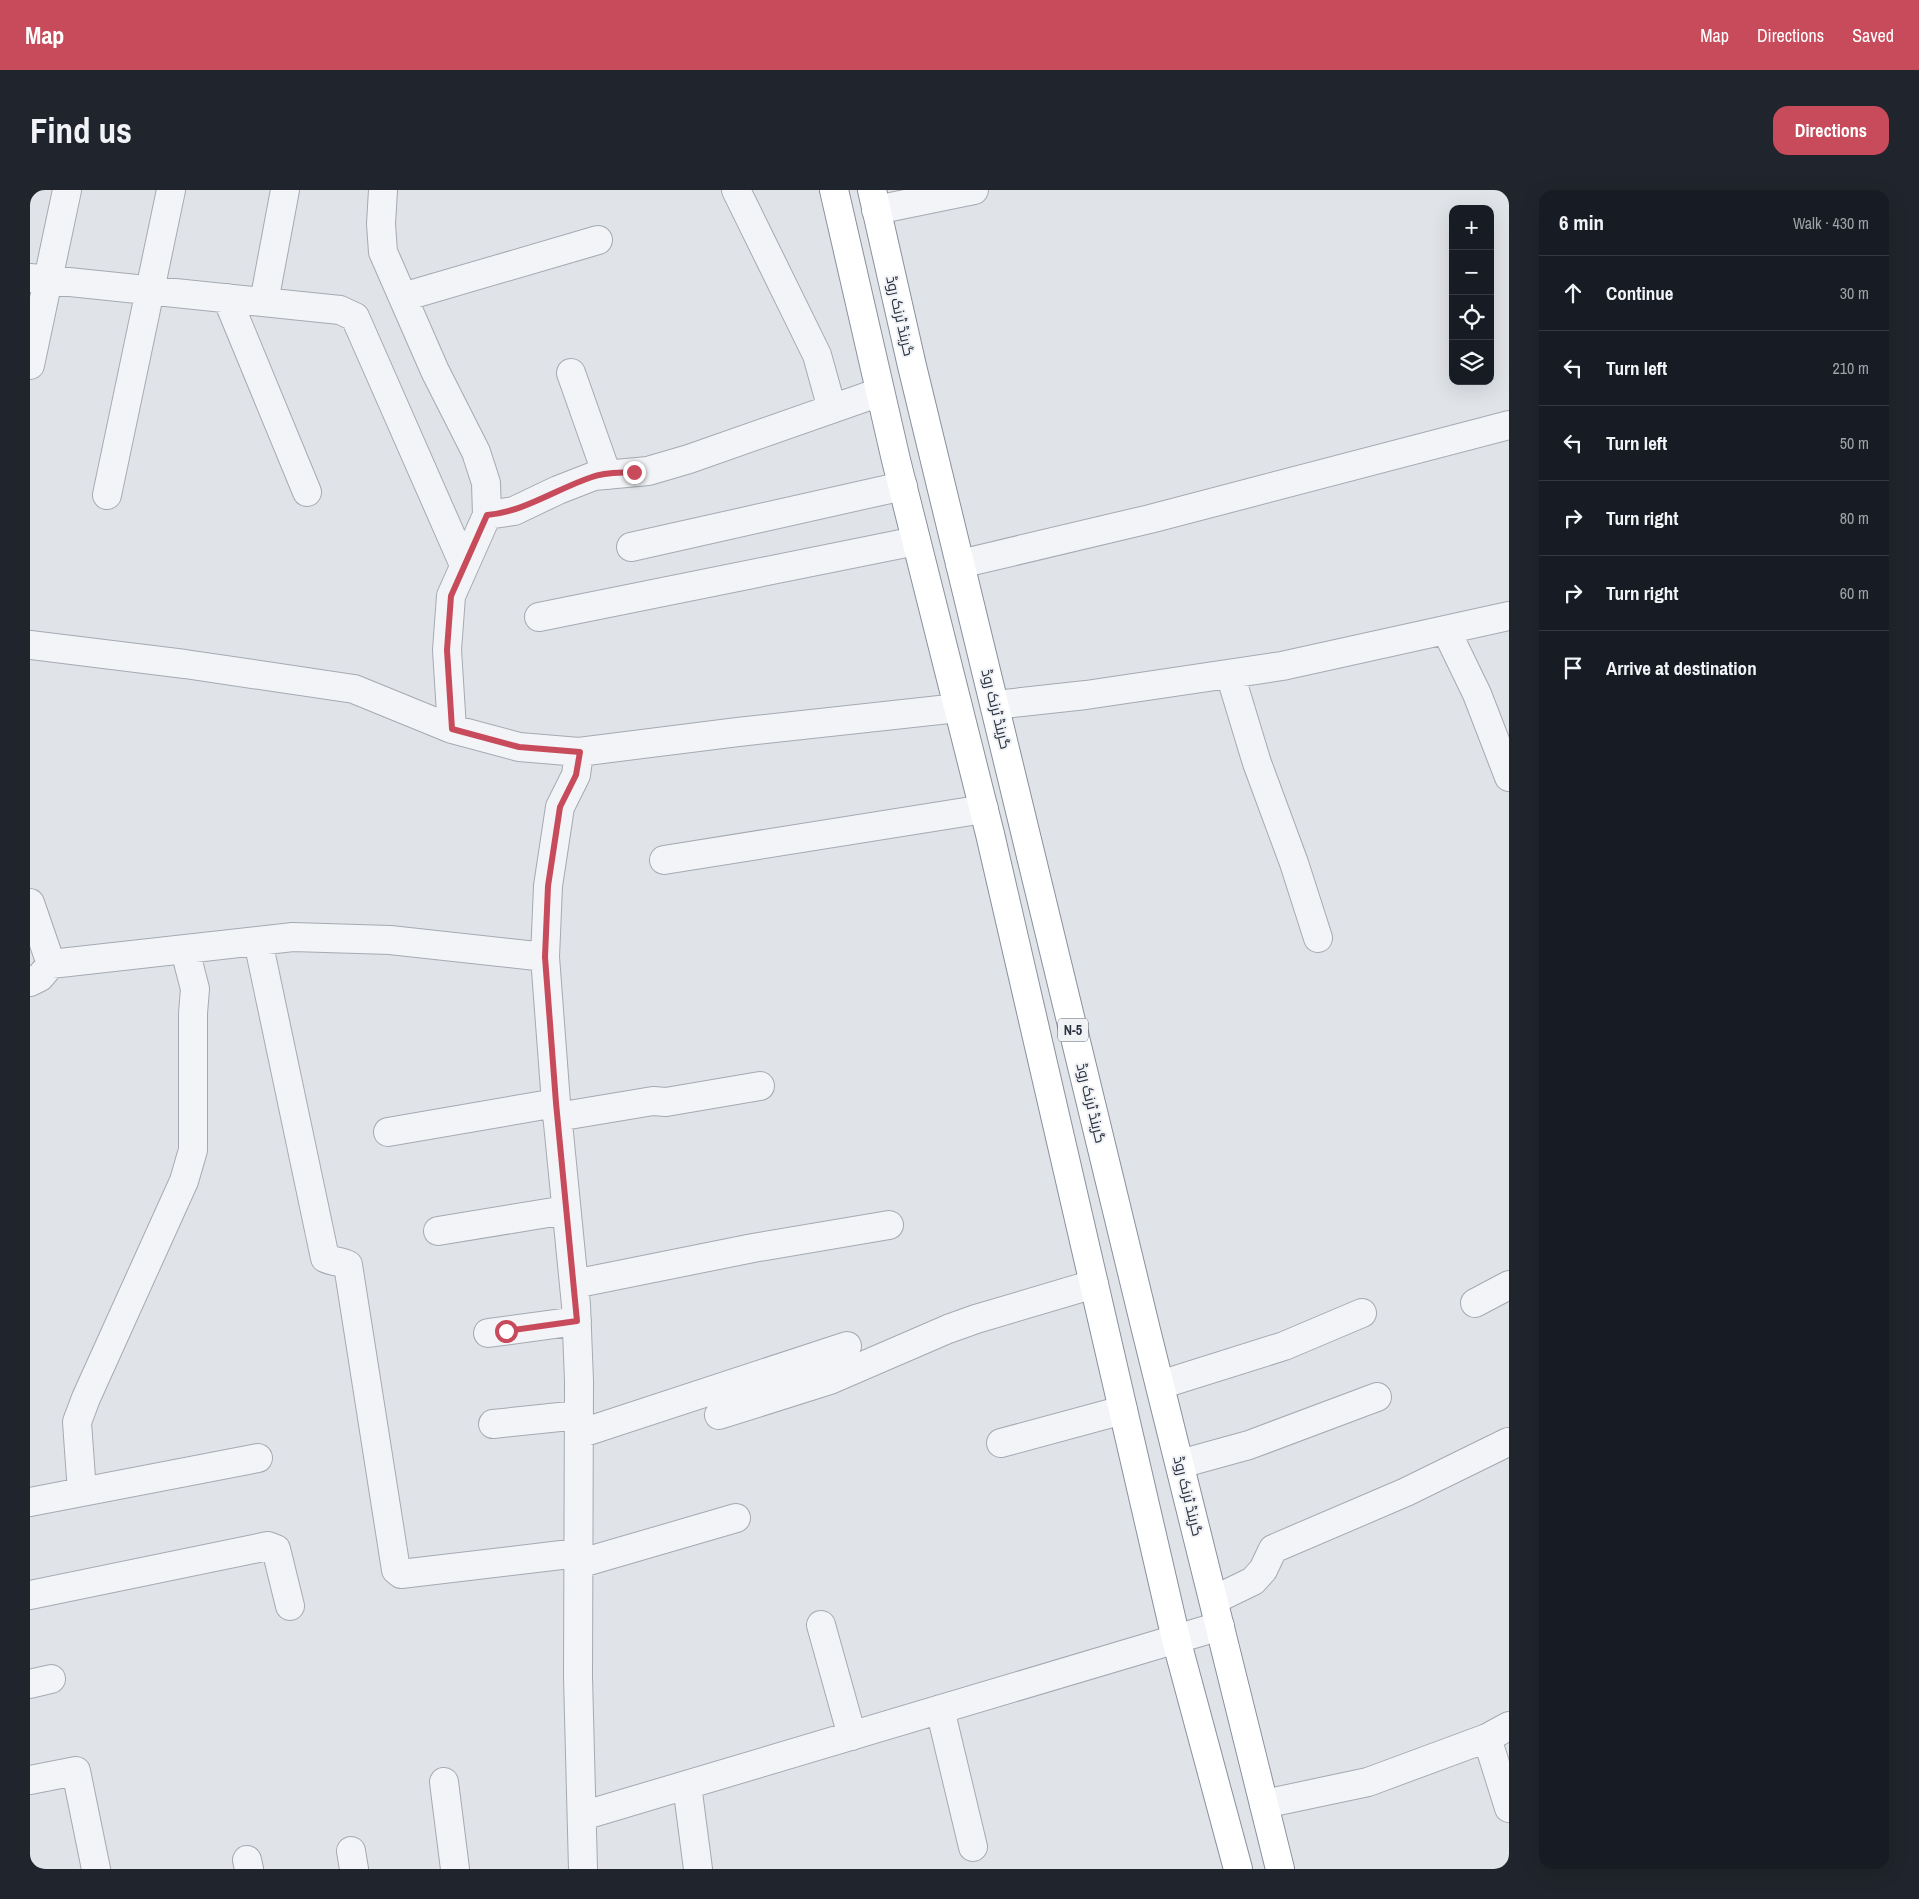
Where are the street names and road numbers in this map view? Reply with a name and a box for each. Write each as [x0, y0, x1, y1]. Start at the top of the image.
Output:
street label: گرینڈ ٹرنک روڈ [881, 274, 920, 358]
street label: گرینڈ ٹرنک روڈ [976, 667, 1017, 751]
road number: N-5 [1058, 1018, 1088, 1042]
street label: گرینڈ ٹرنک روڈ [1071, 1061, 1112, 1145]
street label: گرینڈ ٹرنک روڈ [1168, 1454, 1209, 1538]

